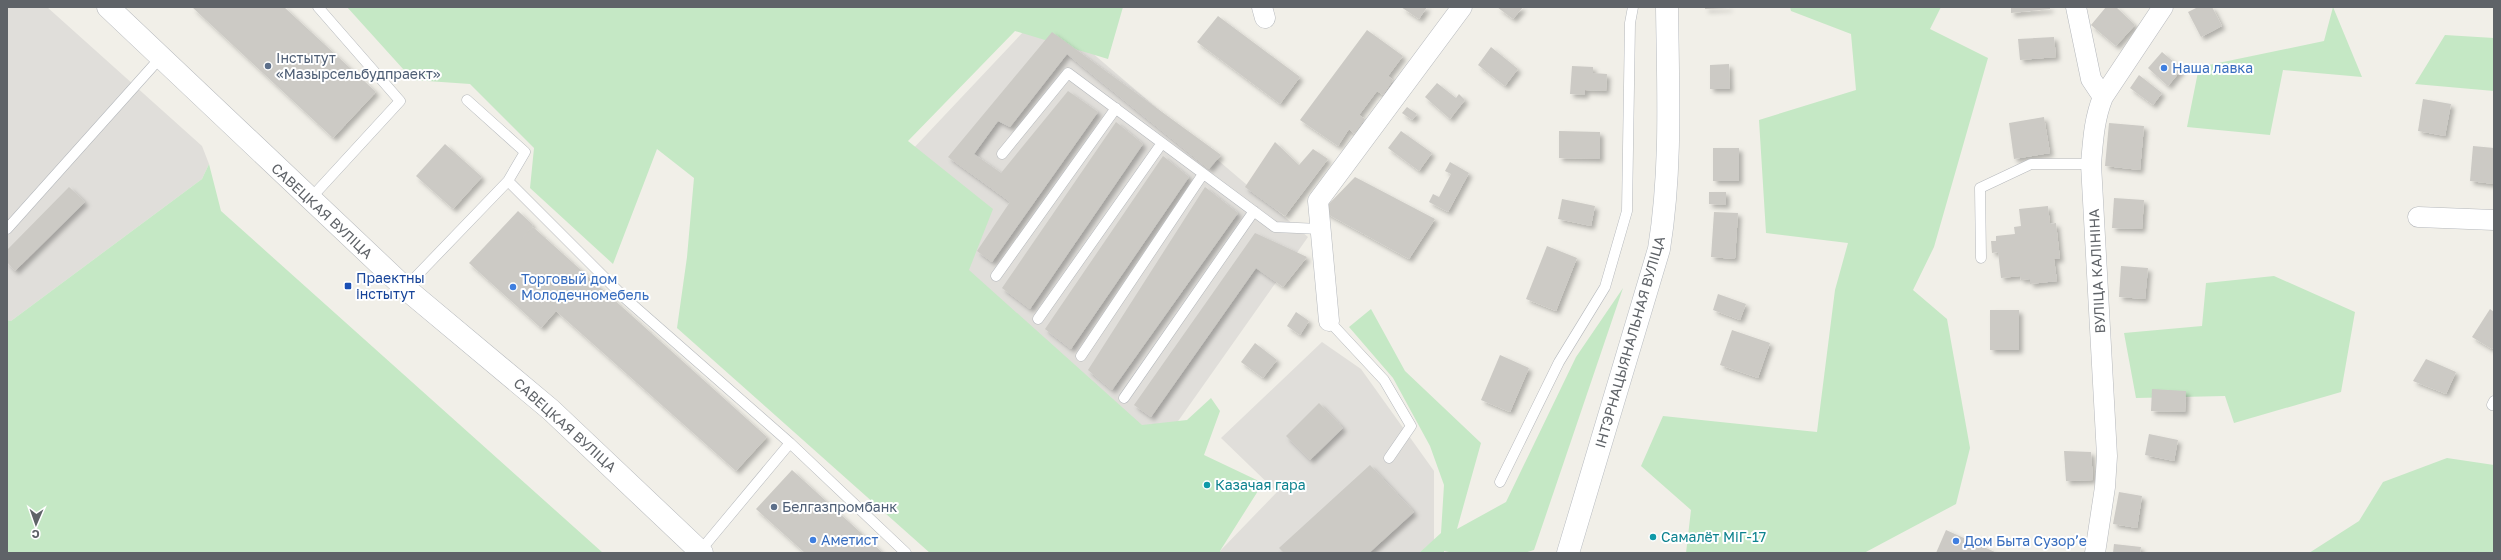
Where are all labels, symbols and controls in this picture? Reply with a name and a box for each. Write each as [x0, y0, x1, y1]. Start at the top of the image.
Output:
place label: Інстытут «Мазырсельбудпраект» [276, 49, 441, 82]
place label: Наша лавка [2172, 59, 2253, 76]
marker: Інстытут «Мазырсельбудпраект» [263, 61, 273, 71]
marker: Наша лавка [2159, 63, 2169, 73]
street label: САВЕЦКАЯ ВУЛІЦА [268, 159, 377, 262]
street label: ВУЛІЦА КАЛІНІНА [2085, 208, 2108, 334]
street label: ІНТЭРНАЦЫЯНАЛЬНАЯ ВУЛІЦА [1591, 233, 1668, 450]
place label: Праектны інстытут [356, 269, 425, 302]
place label: Торговый дом Молодечномебель [521, 270, 649, 303]
marker: Праектны інстытут [343, 281, 353, 291]
marker: Торговый дом Молодечномебель [508, 282, 518, 292]
street label: САВЕЦКАЯ ВУЛІЦА [511, 374, 621, 476]
place label: Казачая гара [1215, 476, 1306, 493]
marker: Казачая гара [1202, 480, 1212, 490]
place label: Белгазпромбанк [782, 498, 897, 515]
marker: Белгазпромбанк [769, 502, 779, 512]
north arrow [16, 504, 56, 544]
text: С [31, 528, 40, 541]
place label: Самалёт МіГ-17 [1661, 528, 1766, 545]
place label: Аметист [821, 531, 878, 548]
marker: Самалёт МіГ-17 [1648, 532, 1658, 542]
place label: Дом Быта Сузорʼе [1964, 532, 2087, 549]
marker: Аметист [808, 535, 818, 545]
marker: Дом Быта Сузорʼе [1951, 536, 1961, 546]

